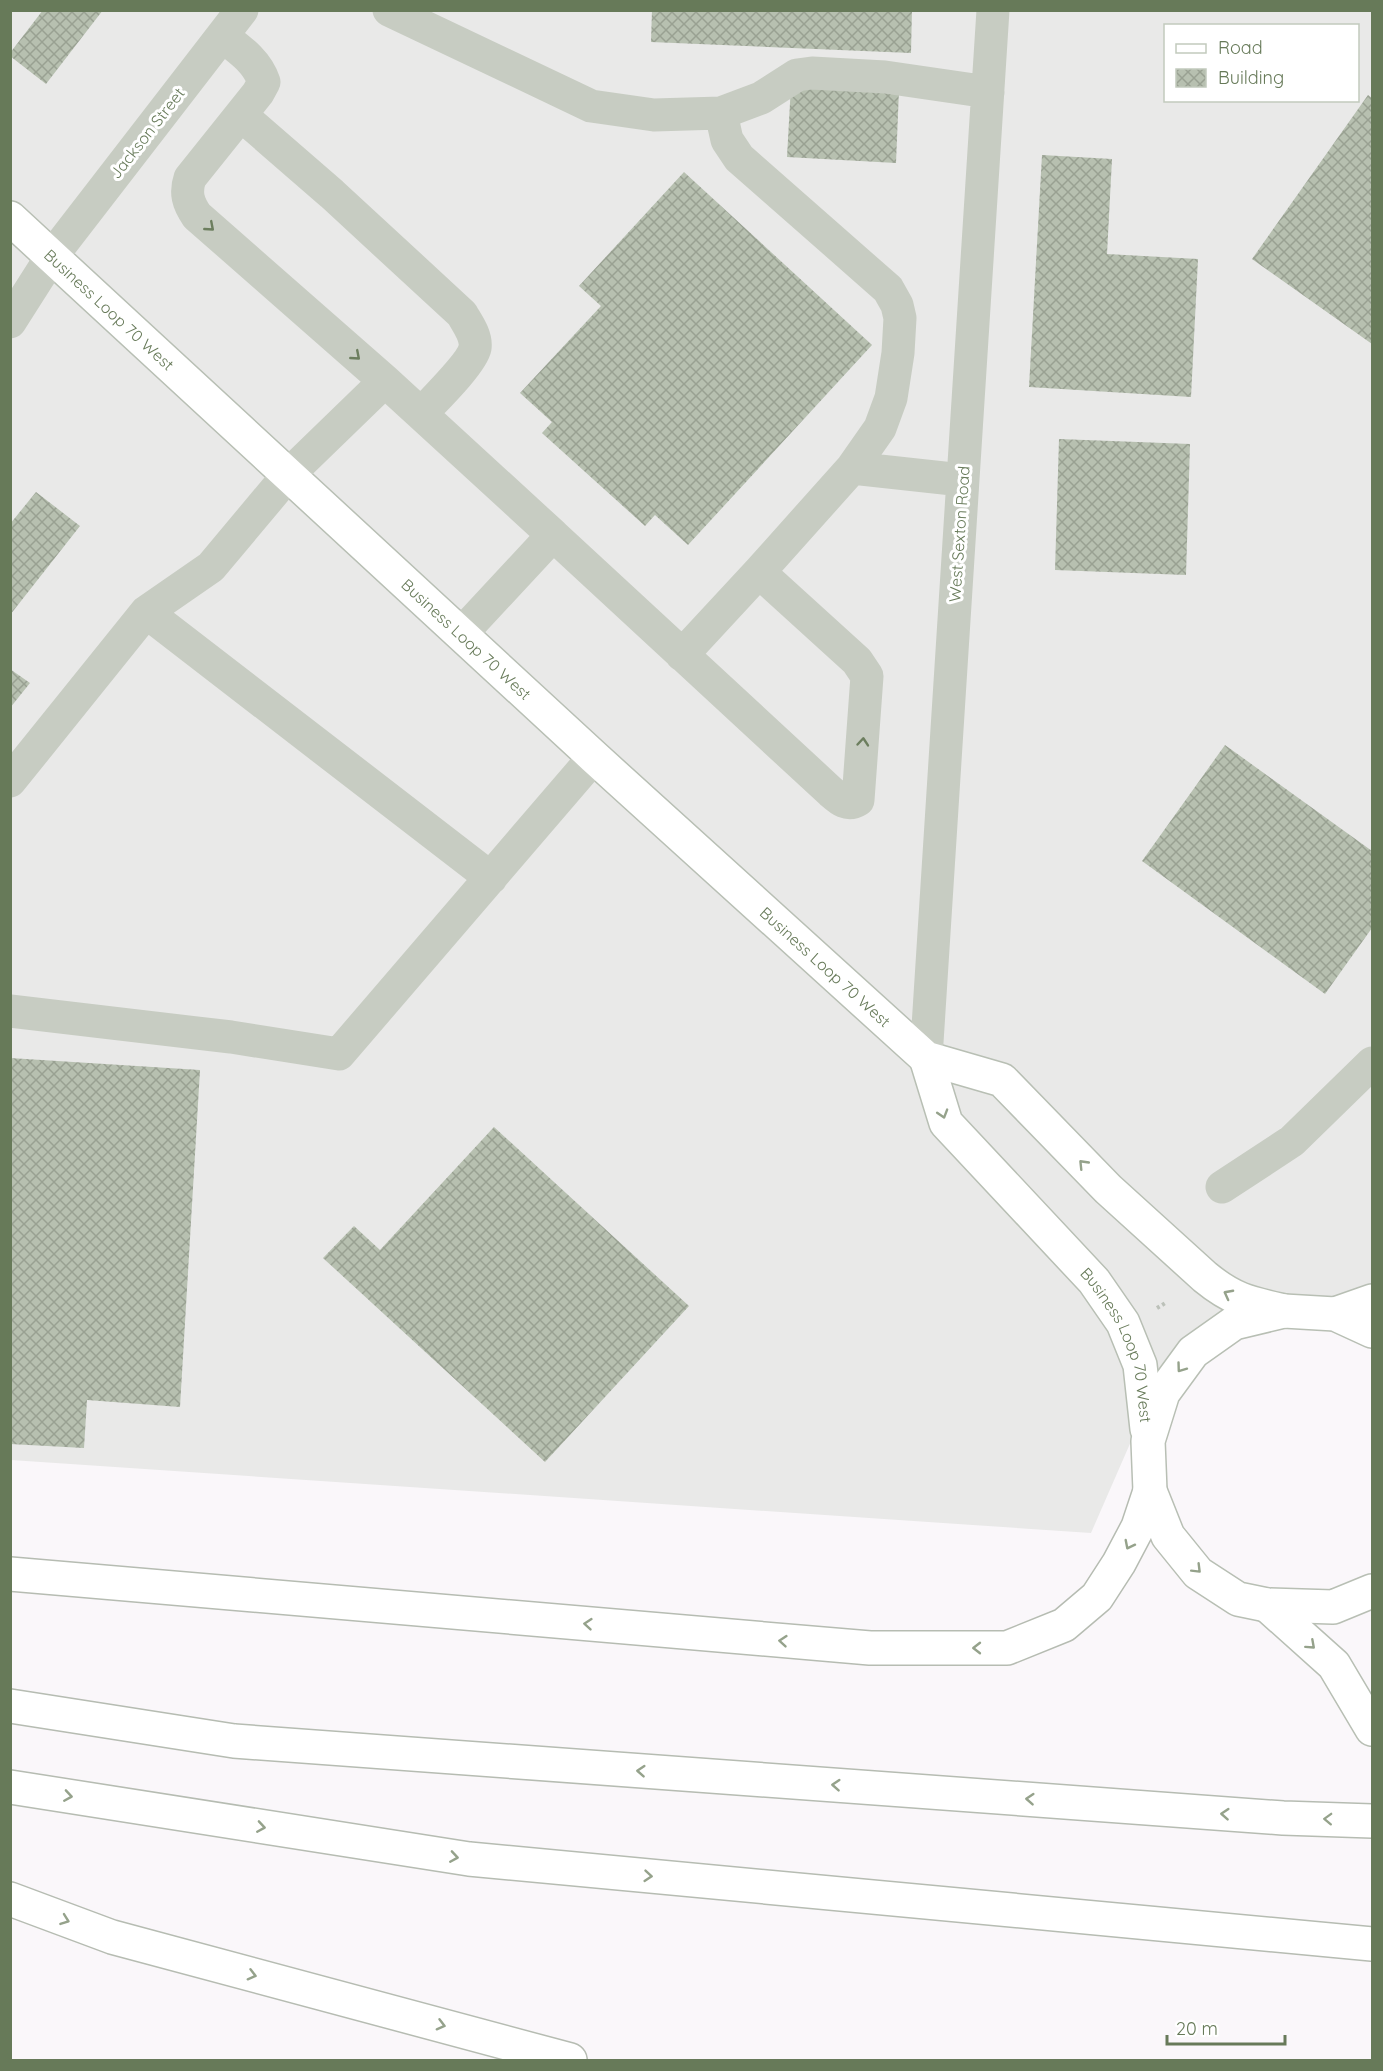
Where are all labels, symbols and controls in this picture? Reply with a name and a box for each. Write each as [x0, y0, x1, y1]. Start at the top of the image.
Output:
legend [1164, 24, 1359, 102]
text: Road [1218, 36, 1263, 59]
text: Building [1218, 66, 1284, 89]
street label: Jackson Street [105, 83, 189, 183]
one-way arrow [203, 220, 214, 231]
street label: Business Loop 70 West [40, 245, 178, 374]
one-way arrow [350, 349, 360, 360]
street label: West Sexton Road [944, 465, 974, 603]
street label: Business Loop 70 West [397, 574, 535, 704]
one-way arrow [856, 737, 869, 746]
street label: Business Loop 70 West [756, 902, 895, 1031]
one-way arrow [936, 1108, 948, 1119]
one-way arrow [1080, 1160, 1091, 1171]
street label: Business Loop 70 West [1076, 1263, 1156, 1424]
one-way arrow [1224, 1290, 1234, 1301]
one-way arrow [1177, 1361, 1188, 1372]
one-way arrow [1124, 1539, 1136, 1550]
one-way arrow [1189, 1562, 1200, 1573]
one-way arrow [584, 1618, 593, 1631]
one-way arrow [778, 1635, 787, 1648]
one-way arrow [1304, 1638, 1315, 1649]
one-way arrow [973, 1642, 982, 1654]
one-way arrow [637, 1764, 646, 1777]
one-way arrow [831, 1779, 840, 1792]
one-way arrow [64, 1790, 73, 1802]
one-way arrow [1026, 1793, 1035, 1806]
one-way arrow [1220, 1807, 1229, 1820]
one-way arrow [1323, 1813, 1332, 1826]
one-way arrow [256, 1820, 266, 1832]
one-way arrow [448, 1850, 458, 1863]
one-way arrow [643, 1869, 652, 1882]
one-way arrow [60, 1912, 70, 1925]
one-way arrow [247, 1967, 257, 1980]
scale bar [1167, 2008, 1286, 2046]
text: 20 m [1176, 2017, 1218, 2040]
one-way arrow [435, 2018, 445, 2031]

